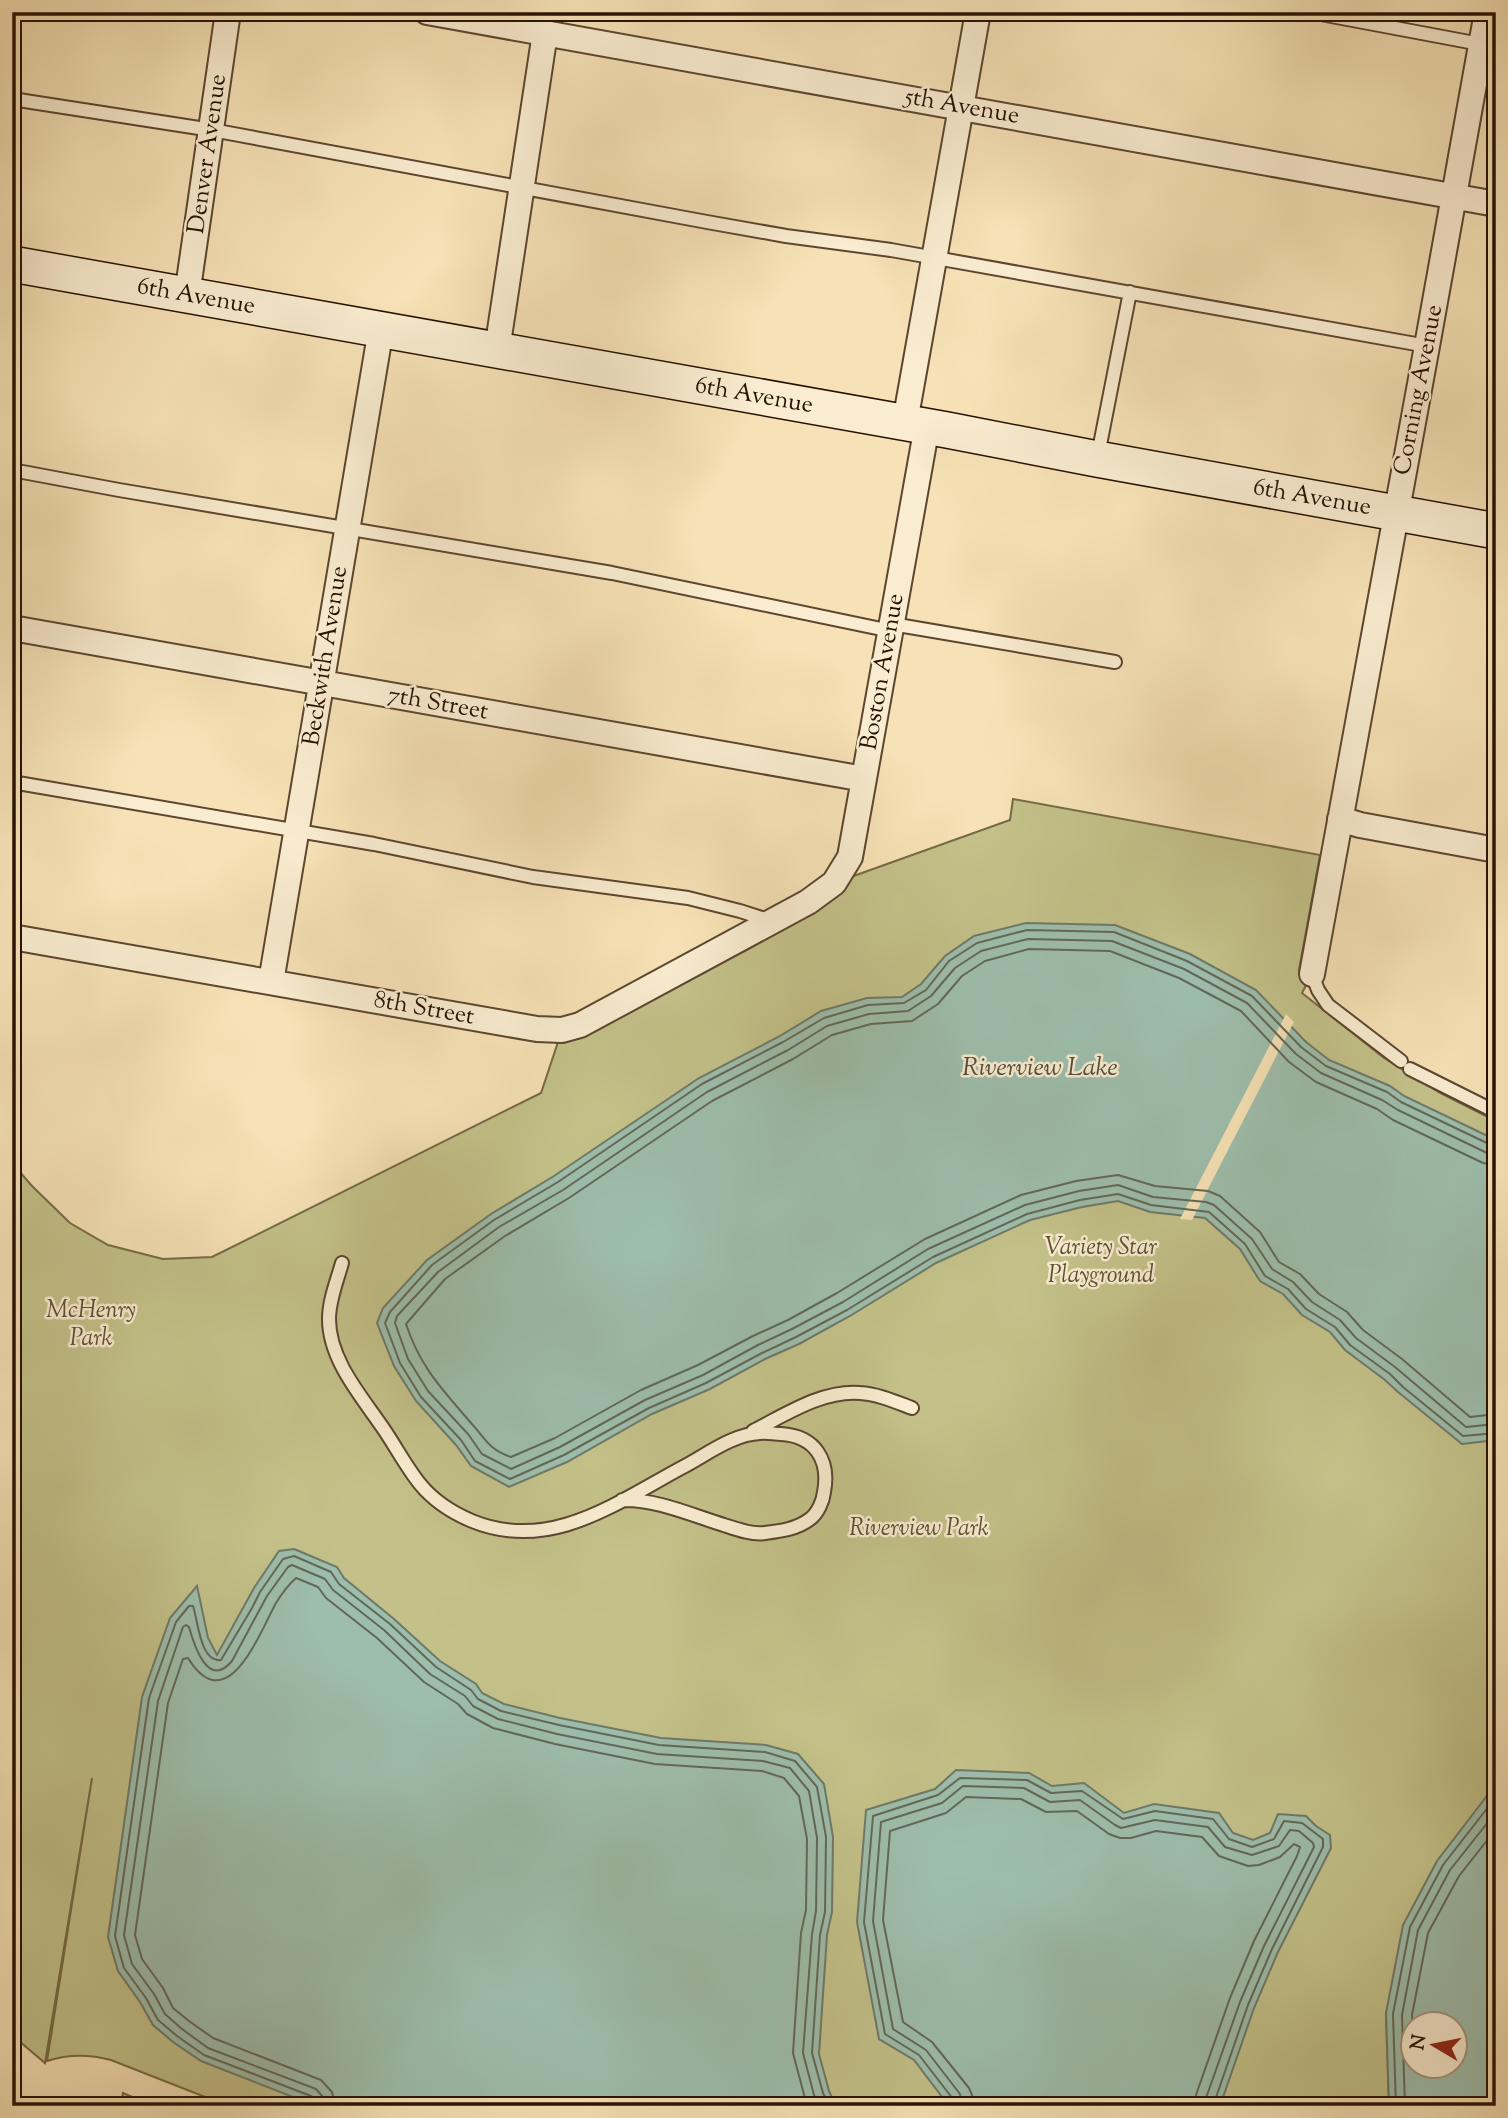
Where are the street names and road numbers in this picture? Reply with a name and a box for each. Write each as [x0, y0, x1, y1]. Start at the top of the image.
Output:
street label: Denver Avenue [180, 72, 236, 236]
street label: 5th Avenue [900, 80, 1022, 134]
street label: 6th Avenue [134, 270, 258, 324]
street label: Corning Avenue [1386, 302, 1452, 478]
street label: 6th Avenue [692, 369, 816, 423]
street label: 6th Avenue [1250, 471, 1374, 525]
street label: Beckwith Avenue [295, 564, 357, 748]
street label: Boston Avenue [852, 591, 914, 753]
street label: 7th Street [385, 678, 491, 730]
street label: 8th Street [371, 983, 477, 1035]

